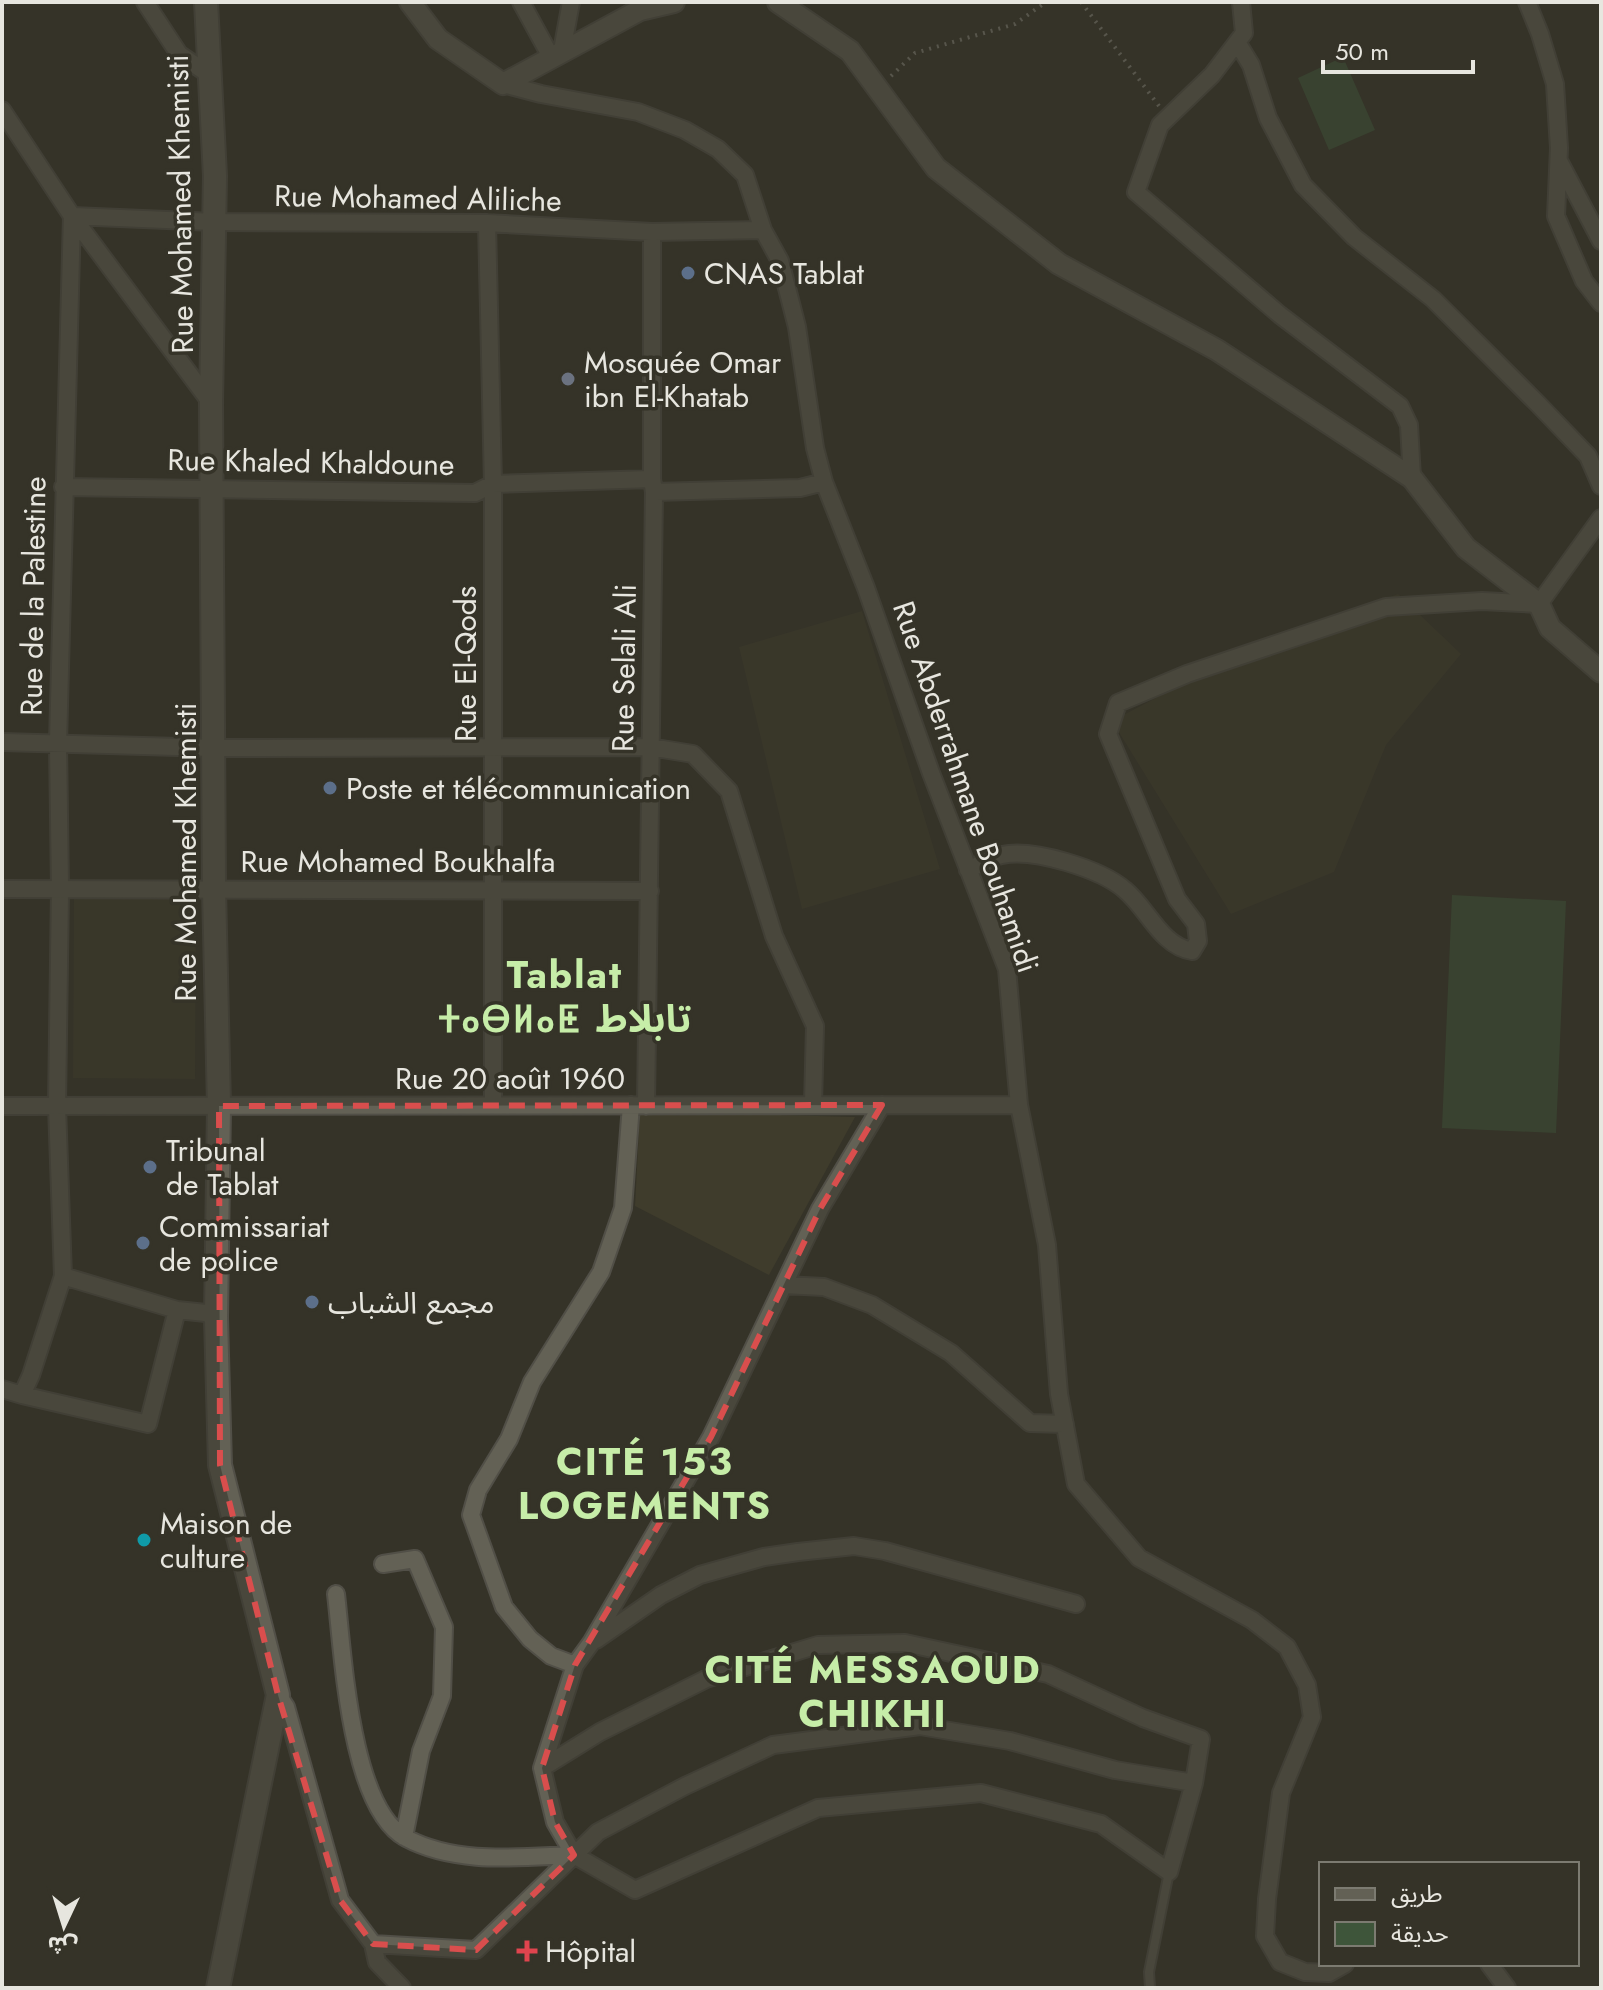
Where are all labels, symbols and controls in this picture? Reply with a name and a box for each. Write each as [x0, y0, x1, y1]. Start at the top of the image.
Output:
scale bar [1323, 24, 1473, 74]
text: 50 m [1335, 34, 1389, 69]
street label: Rue Mohamed Khemisti [156, 54, 204, 354]
street label: Rue Mohamed Aliliche [274, 174, 562, 222]
place label: CNAS Tablat [704, 252, 865, 295]
marker: CNAS Tablat [679, 264, 697, 282]
place label: Mosquée Omar ibn El-Khatab [584, 341, 782, 418]
marker: Mosquée Omar ibn El-Khatab [559, 370, 577, 388]
street label: Rue Khaled Khaldoune [167, 438, 455, 486]
street label: Rue de la Palestine [9, 476, 57, 716]
street label: Rue Selali Ali [601, 583, 647, 753]
street label: Rue El-Qods [444, 586, 487, 742]
street label: Rue Abderrahmane Bouhamidi [882, 595, 1050, 979]
street label: Rue Mohamed Khemisti [164, 702, 207, 1002]
place label: Poste et télécommunication [346, 767, 691, 810]
marker: Poste et télécommunication [321, 779, 339, 797]
street label: Rue Mohamed Boukhalfa [241, 840, 555, 883]
district label: Tablat ⵜⴰⴱⵍⴰⵟ تابلاط [439, 947, 691, 1046]
street label: Rue 20 août 1960 [395, 1057, 625, 1100]
place label: Tribunal de Tablat [166, 1129, 279, 1206]
marker: Tribunal de Tablat [141, 1158, 159, 1176]
place label: Commissariat de police [159, 1205, 330, 1282]
marker: Commissariat de police [134, 1234, 152, 1252]
place label: مجمع الشباب [328, 1281, 494, 1325]
marker: مجمع الشباب [303, 1293, 321, 1311]
district label: CITÉ 153 LOGEMENTS [518, 1434, 772, 1533]
place label: Maison de culture [160, 1502, 292, 1579]
marker: Maison de culture [135, 1531, 153, 1549]
district label: CITÉ MESSAOUD CHIKHI [704, 1642, 1042, 1741]
legend [1319, 1862, 1579, 1966]
text: طريق [1391, 1876, 1443, 1911]
north arrow [24, 1886, 104, 1966]
text: حديقة [1391, 1916, 1449, 1951]
text: ش [46, 1929, 79, 1963]
place label: Hôpital [545, 1930, 636, 1973]
marker: Hôpital [516, 1940, 538, 1962]

